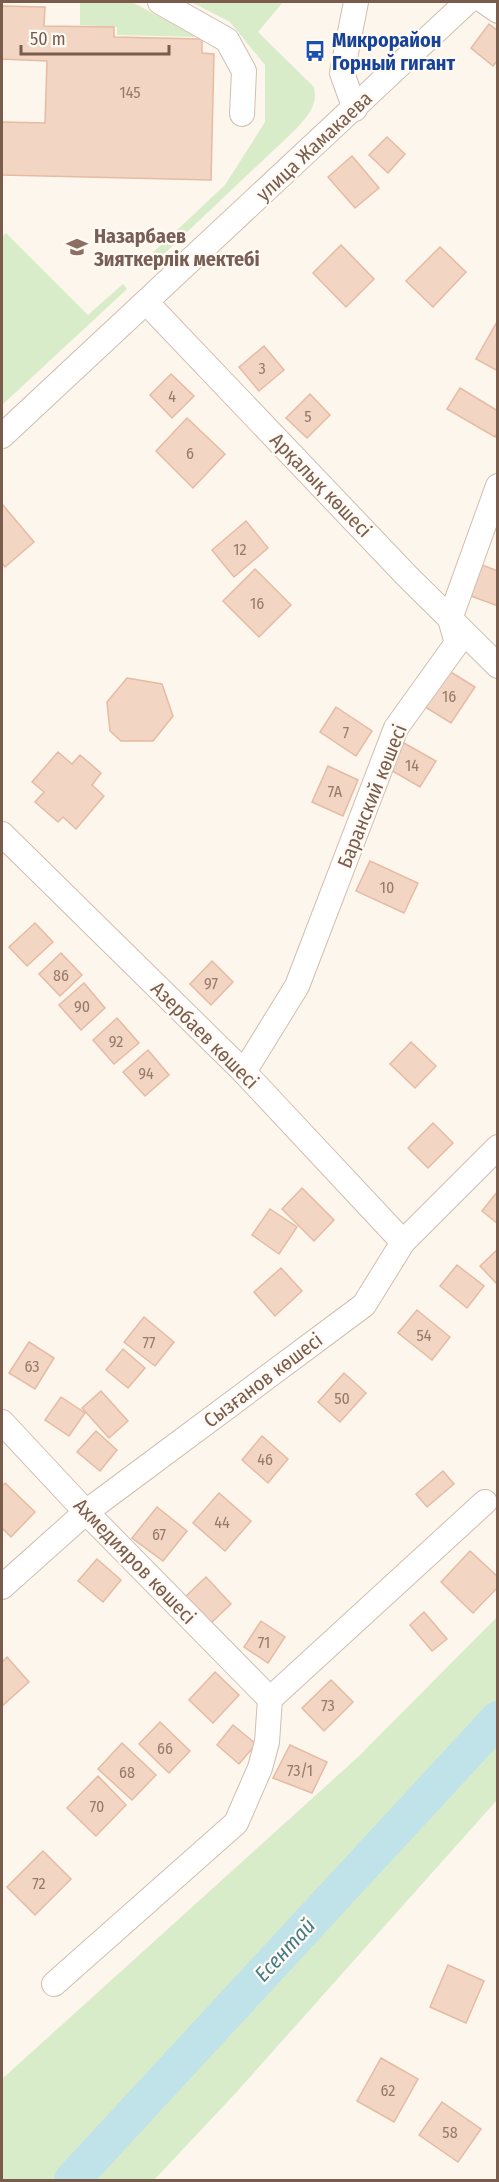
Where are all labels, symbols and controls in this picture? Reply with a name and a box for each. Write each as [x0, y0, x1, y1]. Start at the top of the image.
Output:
scale bar [21, 18, 170, 56]
text: 50 m [30, 28, 66, 50]
place label: Микрорайон Горный гигант [332, 28, 455, 75]
bus stop icon: Микрорайон Горный гигант [303, 39, 327, 63]
house number: 145 [119, 83, 141, 102]
street label: улица Жамакаева [251, 86, 377, 206]
place label: Назарбаев Зияткерлік мектебі [93, 224, 260, 271]
school or university icon: Назарбаев Зияткерлік мектебі [65, 235, 89, 259]
house number: 3 [258, 359, 266, 378]
house number: 4 [168, 387, 176, 406]
house number: 5 [304, 407, 312, 426]
street label: Арқалық көшесі [265, 428, 377, 542]
house number: 6 [186, 444, 194, 463]
house number: 12 [233, 540, 247, 559]
house number: 16 [250, 594, 264, 613]
house number: 16 [442, 687, 456, 706]
street label: Баранский көшесі [332, 721, 412, 871]
house number: 7 [343, 723, 350, 742]
house number: 14 [405, 756, 419, 775]
house number: 7А [328, 782, 343, 801]
house number: 10 [380, 878, 394, 897]
house number: 86 [53, 966, 69, 985]
house number: 97 [204, 974, 219, 993]
street label: Азербаев көшесі [146, 976, 264, 1094]
house number: 90 [74, 997, 90, 1016]
house number: 92 [109, 1032, 123, 1051]
house number: 94 [138, 1064, 154, 1083]
house number: 54 [416, 1326, 432, 1345]
street label: Сызғанов көшесі [199, 1328, 327, 1432]
house number: 77 [142, 1333, 156, 1352]
house number: 63 [24, 1357, 40, 1376]
house number: 50 [334, 1389, 350, 1408]
house number: 46 [257, 1450, 273, 1469]
street label: Ахмедияров көшесі [69, 1493, 201, 1629]
house number: 44 [214, 1513, 230, 1532]
house number: 67 [152, 1525, 167, 1544]
house number: 71 [258, 1633, 270, 1652]
house number: 73 [321, 1696, 335, 1715]
house number: 66 [157, 1739, 173, 1758]
house number: 73/1 [287, 1761, 313, 1780]
house number: 68 [119, 1763, 135, 1782]
house number: 70 [90, 1797, 104, 1816]
house number: 72 [32, 1874, 46, 1893]
water label: Есентай [249, 1913, 321, 1987]
house number: 62 [381, 2081, 395, 2100]
house number: 58 [442, 2123, 458, 2142]

